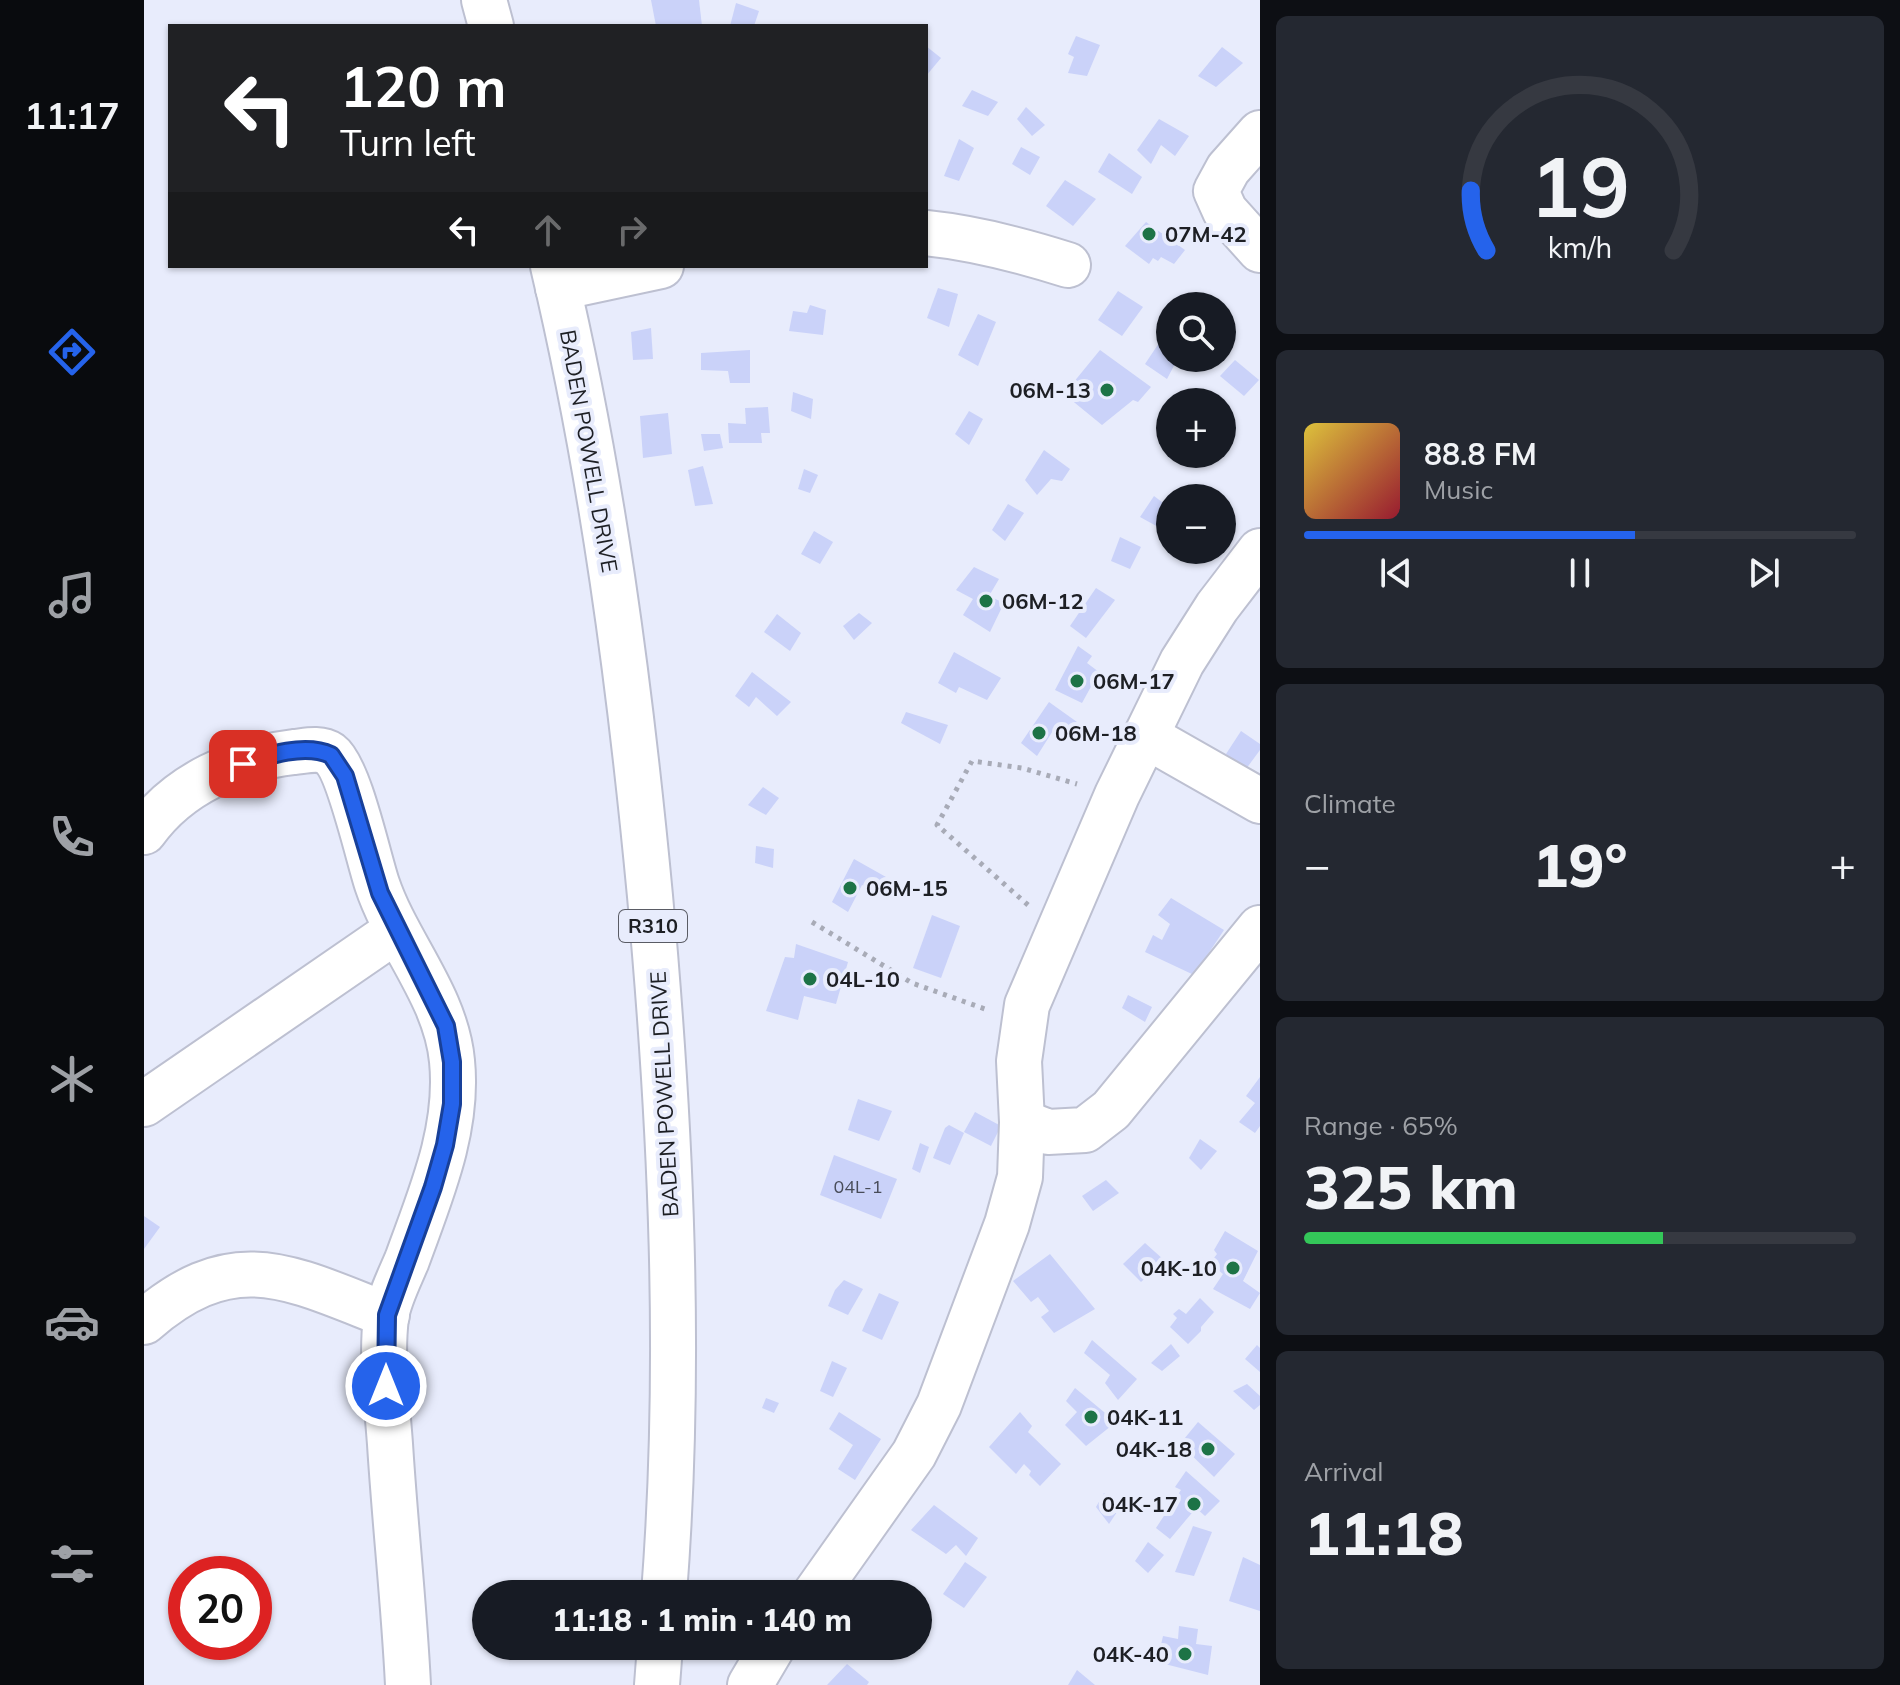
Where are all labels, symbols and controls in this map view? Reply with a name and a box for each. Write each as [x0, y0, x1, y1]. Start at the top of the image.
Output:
text: 120 m [340, 51, 507, 121]
icon: left [208, 56, 312, 160]
text: 11:17 [24, 93, 120, 138]
text: Turn left [340, 120, 476, 165]
text: 19 [1530, 132, 1630, 237]
icon: left [442, 208, 486, 252]
icon: ahead [526, 208, 570, 252]
icon: right [610, 208, 654, 252]
place label: 07M-42 [1165, 220, 1247, 248]
marker: 07M-42 [1140, 225, 1158, 243]
text: km/h [1548, 229, 1612, 265]
map controls [1156, 292, 1236, 564]
button: search [1156, 292, 1236, 372]
icon: directions [44, 324, 100, 380]
street label: BADEN POWELL DRIVE [554, 327, 624, 575]
place label: 06M-13 [1009, 376, 1091, 404]
marker: 06M-13 [1098, 381, 1116, 399]
button: + [1156, 388, 1236, 468]
text: 88.8 FM [1424, 435, 1537, 473]
text: Music [1424, 473, 1493, 506]
button: − [1156, 484, 1236, 564]
icon: previous [1374, 551, 1418, 595]
icon: pause [1558, 551, 1602, 595]
icon: next [1742, 551, 1786, 595]
icon: music [44, 567, 100, 623]
place label: 06M-12 [1002, 587, 1084, 615]
marker: 06M-12 [977, 592, 995, 610]
place label: 06M-17 [1093, 667, 1175, 695]
marker: 06M-17 [1068, 672, 1086, 690]
place label: 06M-18 [1055, 719, 1137, 747]
marker: 06M-18 [1030, 724, 1048, 742]
pin [209, 730, 277, 798]
icon: arrive [221, 742, 265, 786]
text: Climate [1304, 787, 1396, 820]
icon: phone [44, 809, 100, 865]
text: 19° [1532, 827, 1628, 902]
text: − [1304, 837, 1330, 892]
text: + [1830, 837, 1856, 892]
place label: 06M-15 [866, 874, 948, 902]
marker: 06M-15 [841, 879, 859, 897]
road number: R310 [619, 910, 687, 942]
place label: 04L-10 [826, 965, 900, 993]
street label: BADEN POWELL DRIVE [644, 970, 684, 1218]
marker: 04L-10 [801, 970, 819, 988]
icon: climate [44, 1051, 100, 1107]
text: Range · 65% [1304, 1109, 1458, 1142]
text: 325 km [1304, 1149, 1518, 1224]
house number: 04L-1 [833, 1175, 883, 1198]
place label: 04K-10 [1141, 1254, 1217, 1282]
marker: 04K-10 [1224, 1259, 1242, 1277]
icon: car [44, 1294, 100, 1350]
position arrow [344, 1344, 428, 1428]
place label: 04K-11 [1107, 1403, 1183, 1431]
marker: 04K-11 [1082, 1408, 1100, 1426]
place label: 04K-18 [1116, 1435, 1192, 1463]
marker: 04K-18 [1199, 1440, 1217, 1458]
text: Arrival [1304, 1455, 1384, 1488]
place label: 04K-17 [1102, 1490, 1178, 1518]
marker: 04K-17 [1185, 1495, 1203, 1513]
text: 11:18 [1304, 1495, 1464, 1570]
icon: filters [44, 1536, 100, 1592]
speed limit sign: 20 [168, 1556, 272, 1660]
text: 11:18 · 1 min · 140 m [552, 1601, 852, 1639]
place label: 04K-40 [1093, 1640, 1169, 1668]
marker: 04K-40 [1176, 1645, 1194, 1663]

